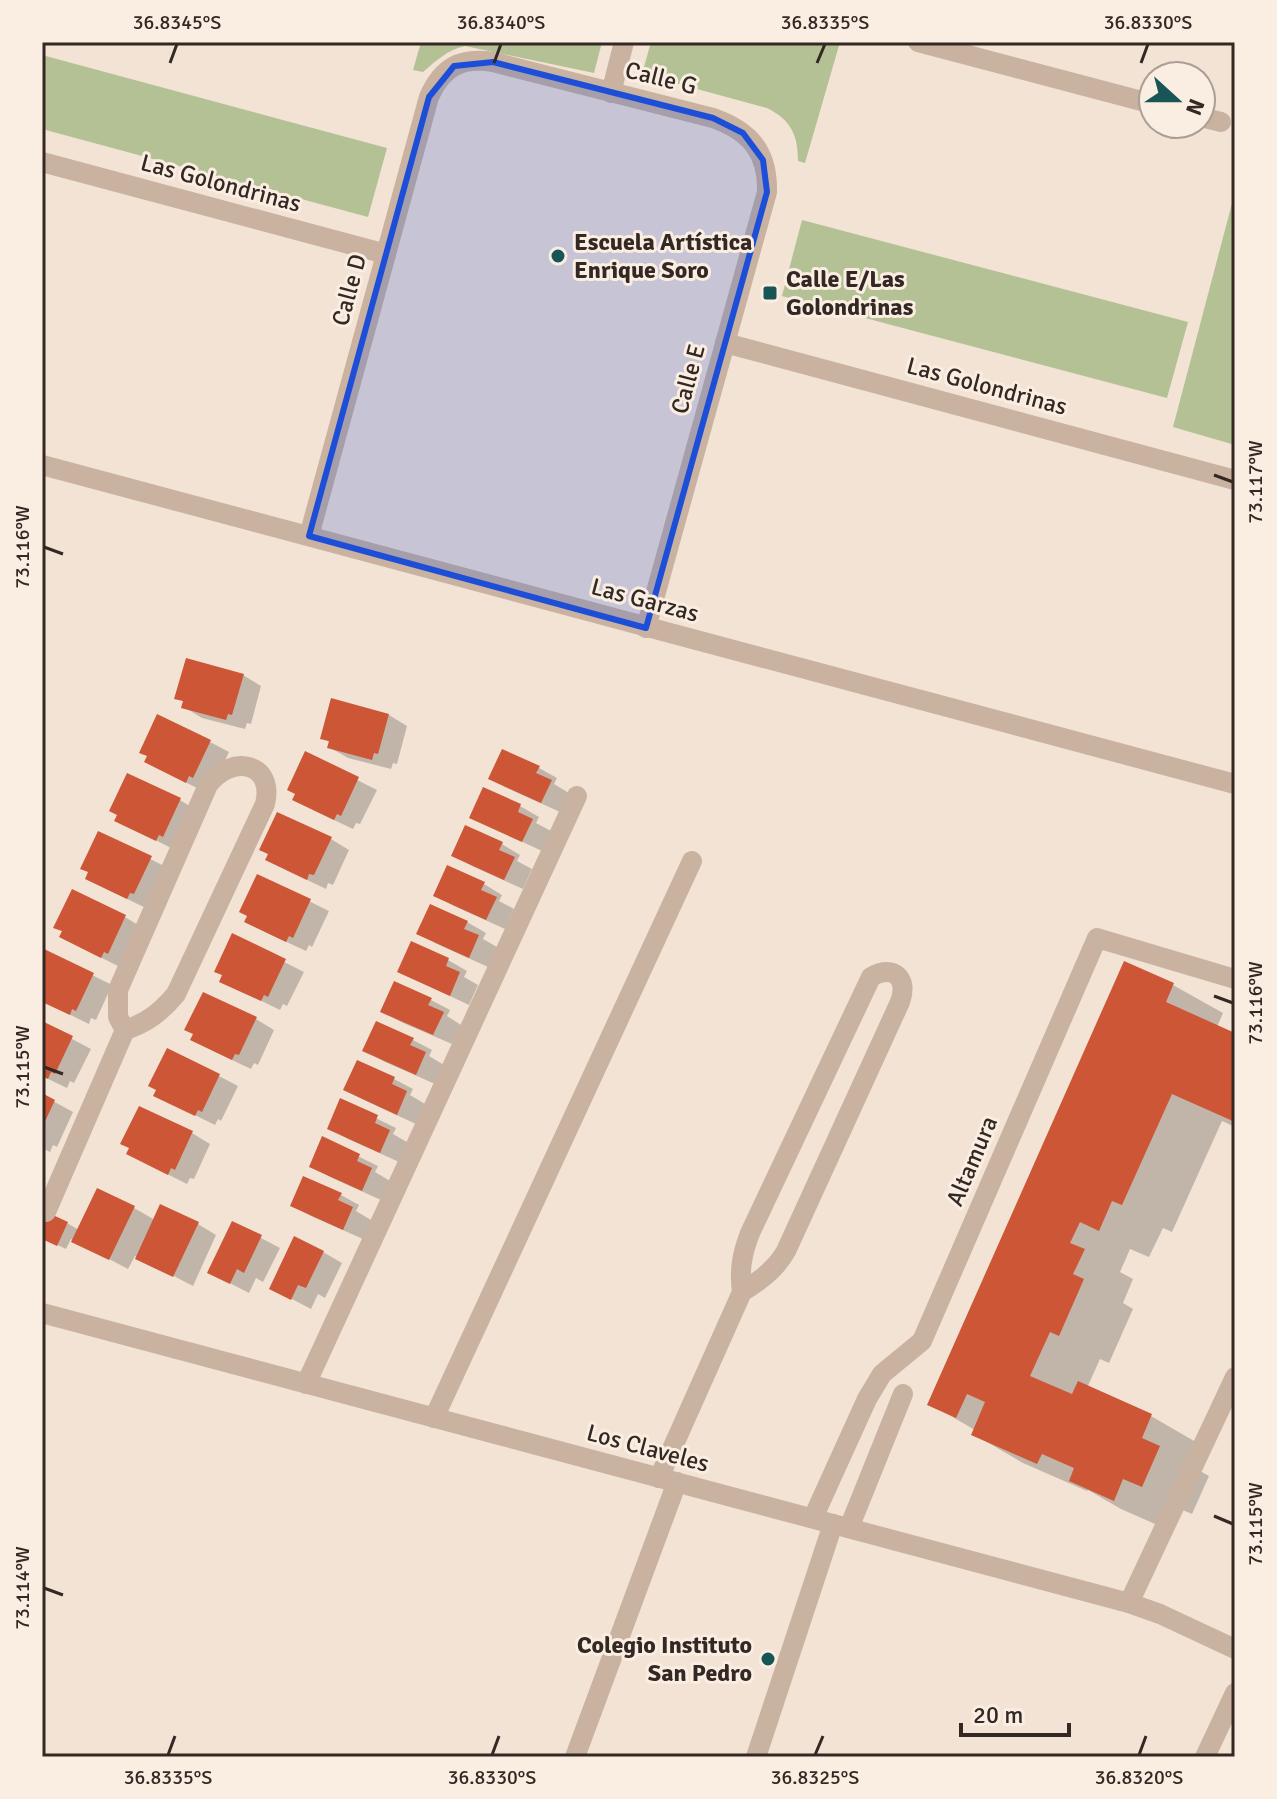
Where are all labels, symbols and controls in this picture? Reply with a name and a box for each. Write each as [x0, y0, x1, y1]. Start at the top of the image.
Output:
text: 36.8345°S [133, 10, 221, 35]
text: 36.8340°S [457, 10, 545, 35]
text: 36.8335°S [781, 10, 869, 35]
text: 36.8330°S [1104, 10, 1192, 35]
street label: Calle G [622, 55, 700, 101]
north arrow [1137, 60, 1217, 140]
text: N [1180, 95, 1211, 119]
street label: Las Golondrinas [138, 147, 304, 219]
place label: Escuela Artística Enrique Soro [574, 227, 752, 285]
marker: Escuela Artística Enrique Soro [549, 247, 567, 265]
street label: Calle D [325, 251, 373, 329]
place label: Calle E/Las Golondrinas [786, 264, 914, 322]
marker: Calle E/Las Golondrinas [761, 284, 779, 302]
street label: Calle E [664, 341, 712, 417]
street label: Las Golondrinas [904, 350, 1070, 422]
text: 73.117°W [1243, 440, 1268, 524]
text: 73.116°W [10, 505, 35, 589]
street label: Las Garzas [588, 571, 702, 629]
text: 73.116°W [1243, 961, 1268, 1045]
text: 73.115°W [10, 1025, 35, 1109]
street label: Altamura [940, 1112, 1004, 1210]
street label: Los Claveles [584, 1417, 712, 1479]
text: 73.115°W [1243, 1482, 1268, 1566]
text: 73.114°W [10, 1546, 35, 1630]
place label: Colegio Instituto San Pedro [577, 1630, 752, 1688]
marker: Colegio Instituto San Pedro [759, 1650, 777, 1668]
scale bar [961, 1687, 1069, 1737]
text: 20 m [973, 1700, 1023, 1730]
text: 36.8335°S [124, 1765, 212, 1790]
text: 36.8330°S [448, 1765, 536, 1790]
text: 36.8325°S [771, 1765, 859, 1790]
text: 36.8320°S [1095, 1765, 1183, 1790]

